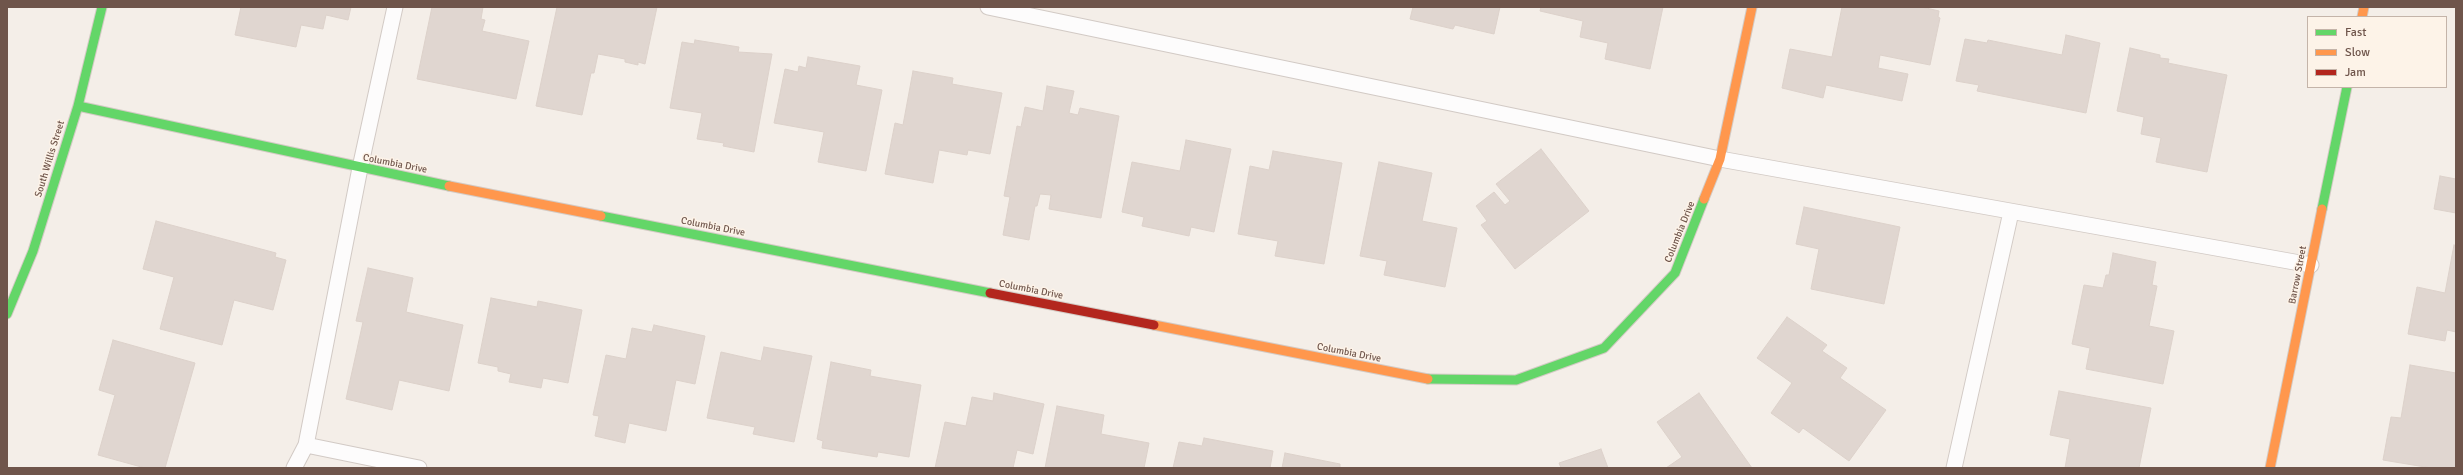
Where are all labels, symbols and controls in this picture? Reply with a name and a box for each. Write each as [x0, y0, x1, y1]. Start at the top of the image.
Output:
legend [2307, 16, 2447, 88]
text: Fast [2345, 25, 2366, 40]
text: Slow [2345, 45, 2370, 60]
text: Jam [2345, 65, 2366, 80]
street label: South Willis Street [33, 119, 67, 199]
street label: Columbia Drive [362, 152, 428, 176]
street label: Columbia Drive [1662, 200, 1698, 264]
street label: Columbia Drive [680, 215, 746, 239]
street label: Barrow Street [2286, 245, 2310, 305]
street label: Columbia Drive [998, 278, 1064, 302]
street label: Columbia Drive [1316, 341, 1382, 365]

